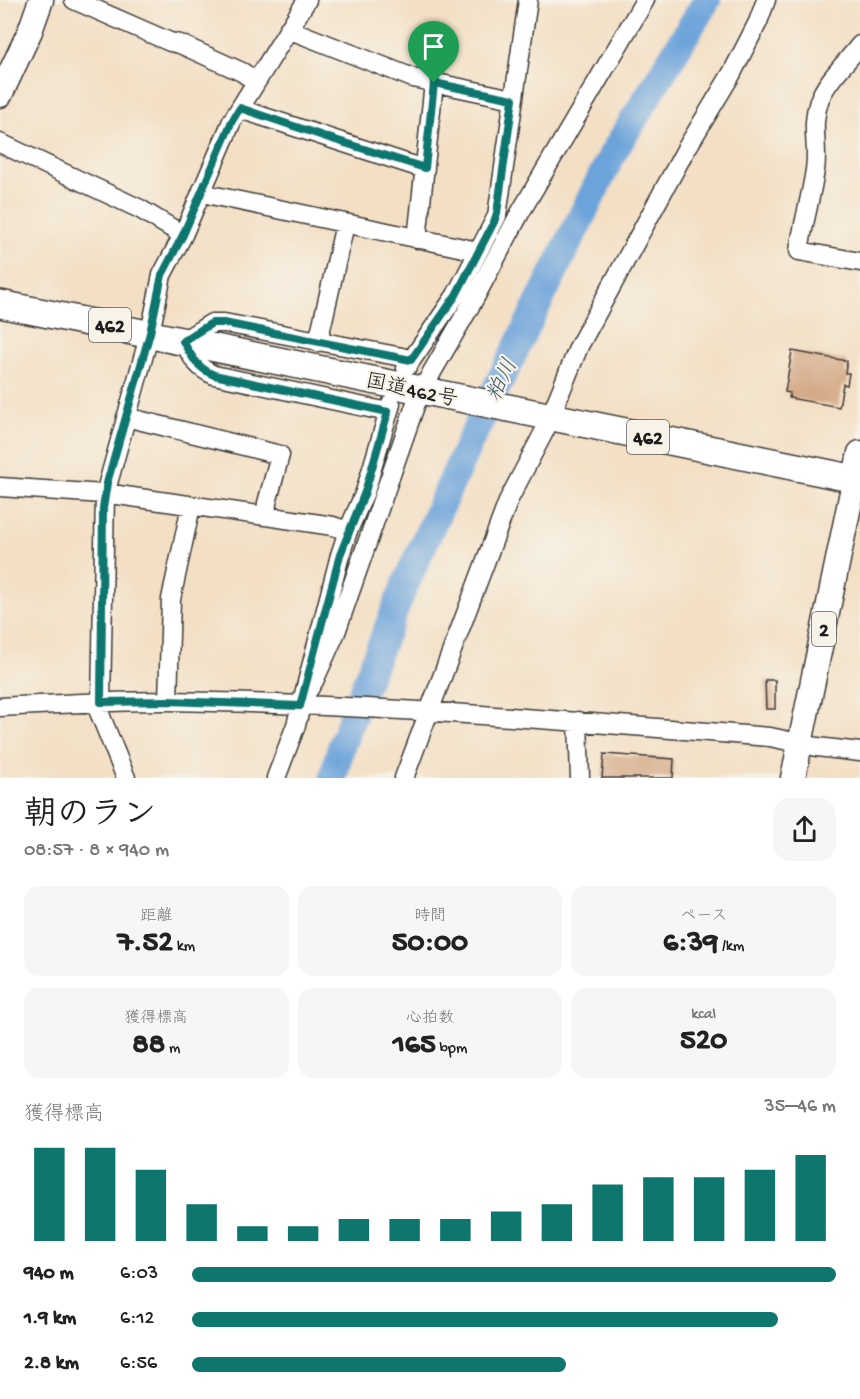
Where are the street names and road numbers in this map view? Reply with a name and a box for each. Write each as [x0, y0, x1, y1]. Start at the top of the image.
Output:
road number: 462 [89, 308, 131, 342]
street label: 国道462号 [363, 369, 460, 414]
road number: 462 [627, 420, 669, 454]
road number: 2 [812, 612, 836, 646]

